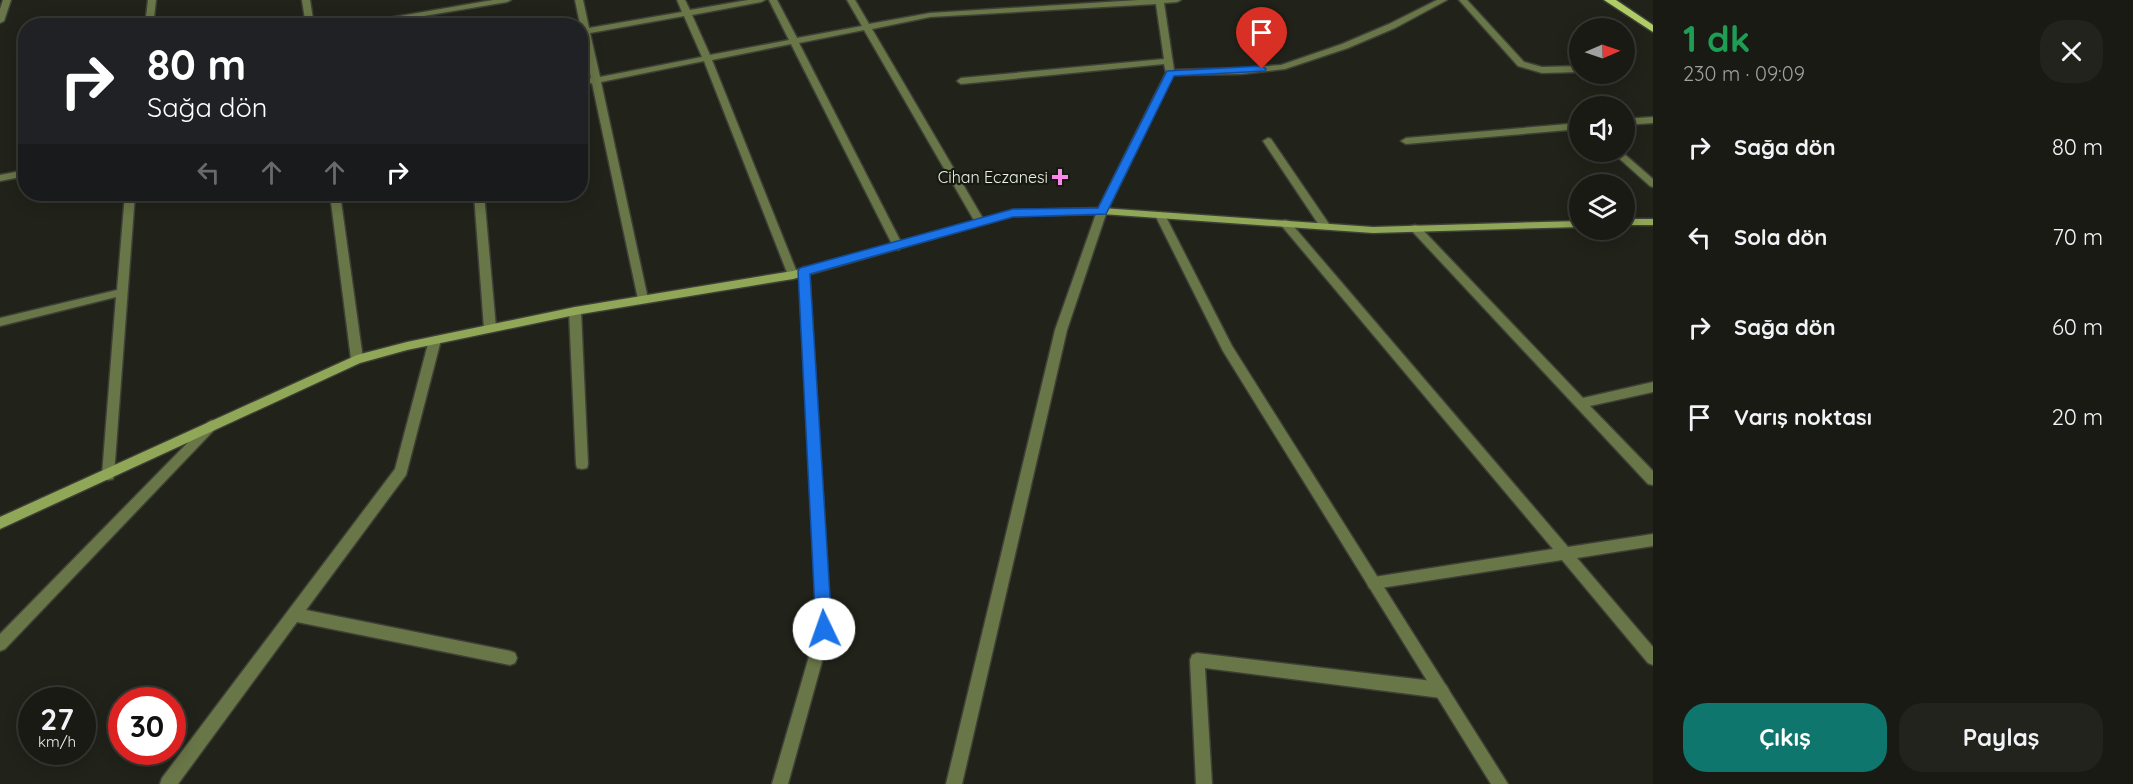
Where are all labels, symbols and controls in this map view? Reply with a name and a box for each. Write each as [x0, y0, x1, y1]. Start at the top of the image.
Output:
pin [1236, 7, 1287, 69]
icon: arrive [1245, 16, 1278, 49]
text: 1 dk [1683, 16, 1750, 61]
north arrow [1569, 18, 1635, 84]
map controls [1569, 18, 1635, 240]
button: close [2040, 20, 2103, 83]
text: 80 m [147, 38, 246, 91]
icon: right [48, 42, 126, 120]
text: 230 m · 09:09 [1683, 61, 1805, 86]
text: Sağa dön [147, 90, 267, 124]
button: sound [1569, 96, 1635, 162]
icon: right [1683, 131, 1716, 164]
text: Sağa dön [1734, 133, 1836, 161]
text: 80 m [2052, 133, 2103, 161]
icon: left [192, 156, 225, 189]
icon: ahead [255, 156, 288, 189]
icon: ahead [318, 156, 351, 189]
icon: right [381, 156, 414, 189]
place label: Cihan Eczanesi [938, 167, 1048, 187]
marker: Cihan Eczanesi [1053, 170, 1067, 184]
button: layers [1569, 174, 1635, 240]
icon: left [1683, 221, 1716, 254]
text: Sola dön [1734, 223, 1827, 251]
text: 70 m [2053, 223, 2103, 251]
icon: right [1683, 311, 1716, 344]
text: Sağa dön [1734, 313, 1836, 341]
text: 60 m [2052, 313, 2103, 341]
icon: arrive [1683, 401, 1716, 434]
text: Varış noktası [1734, 403, 1872, 431]
text: 20 m [2052, 403, 2103, 431]
position arrow [792, 597, 856, 661]
speed limit sign: 30 [108, 687, 186, 765]
text: 27 [40, 700, 74, 738]
button: Çıkış [1683, 703, 1887, 772]
button: Paylaş [1899, 703, 2103, 772]
text: km/h [38, 732, 76, 751]

